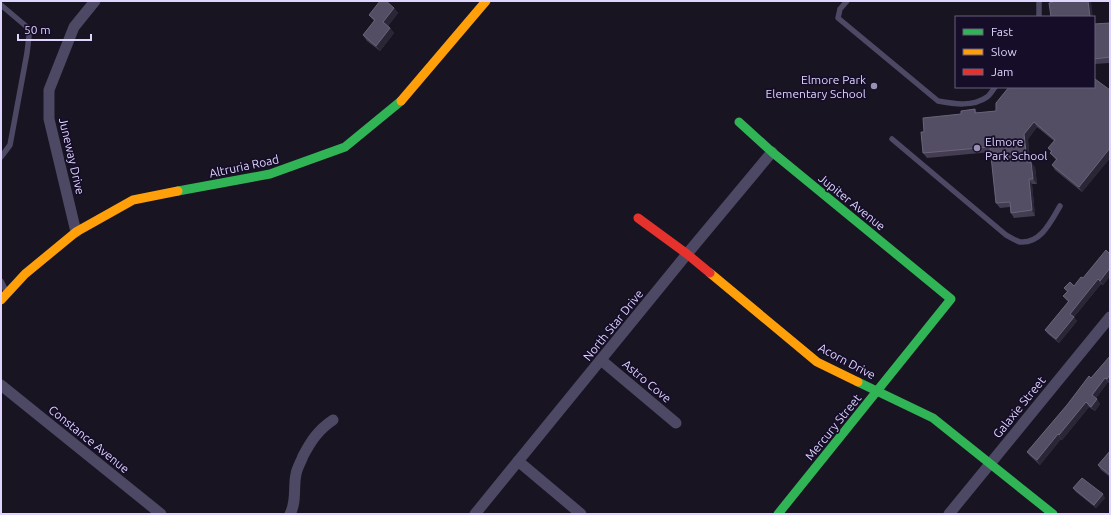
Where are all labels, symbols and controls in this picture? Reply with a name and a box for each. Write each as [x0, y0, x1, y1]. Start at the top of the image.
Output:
scale bar [18, 16, 91, 42]
legend [955, 16, 1095, 88]
text: 50 m [24, 23, 51, 36]
text: Fast [991, 25, 1013, 38]
text: Slow [991, 45, 1017, 58]
text: Jam [991, 65, 1013, 78]
place label: Elmore Park Elementary School [766, 73, 866, 100]
marker: Elmore Park Elementary School [869, 81, 879, 91]
street label: Juneway Drive [57, 116, 87, 196]
place label: Elmore Park School [985, 135, 1048, 162]
marker: Elmore Park School [972, 143, 982, 153]
street label: Altruria Road [208, 152, 280, 180]
street label: Jupiter Avenue [816, 171, 888, 233]
street label: North Star Drive [580, 287, 646, 363]
street label: Acorn Drive [816, 341, 878, 381]
street label: Astro Cove [620, 357, 674, 405]
street label: Galaxie Street [990, 373, 1048, 440]
street label: Mercury Street [803, 391, 864, 463]
street label: Constance Avenue [46, 403, 132, 475]

